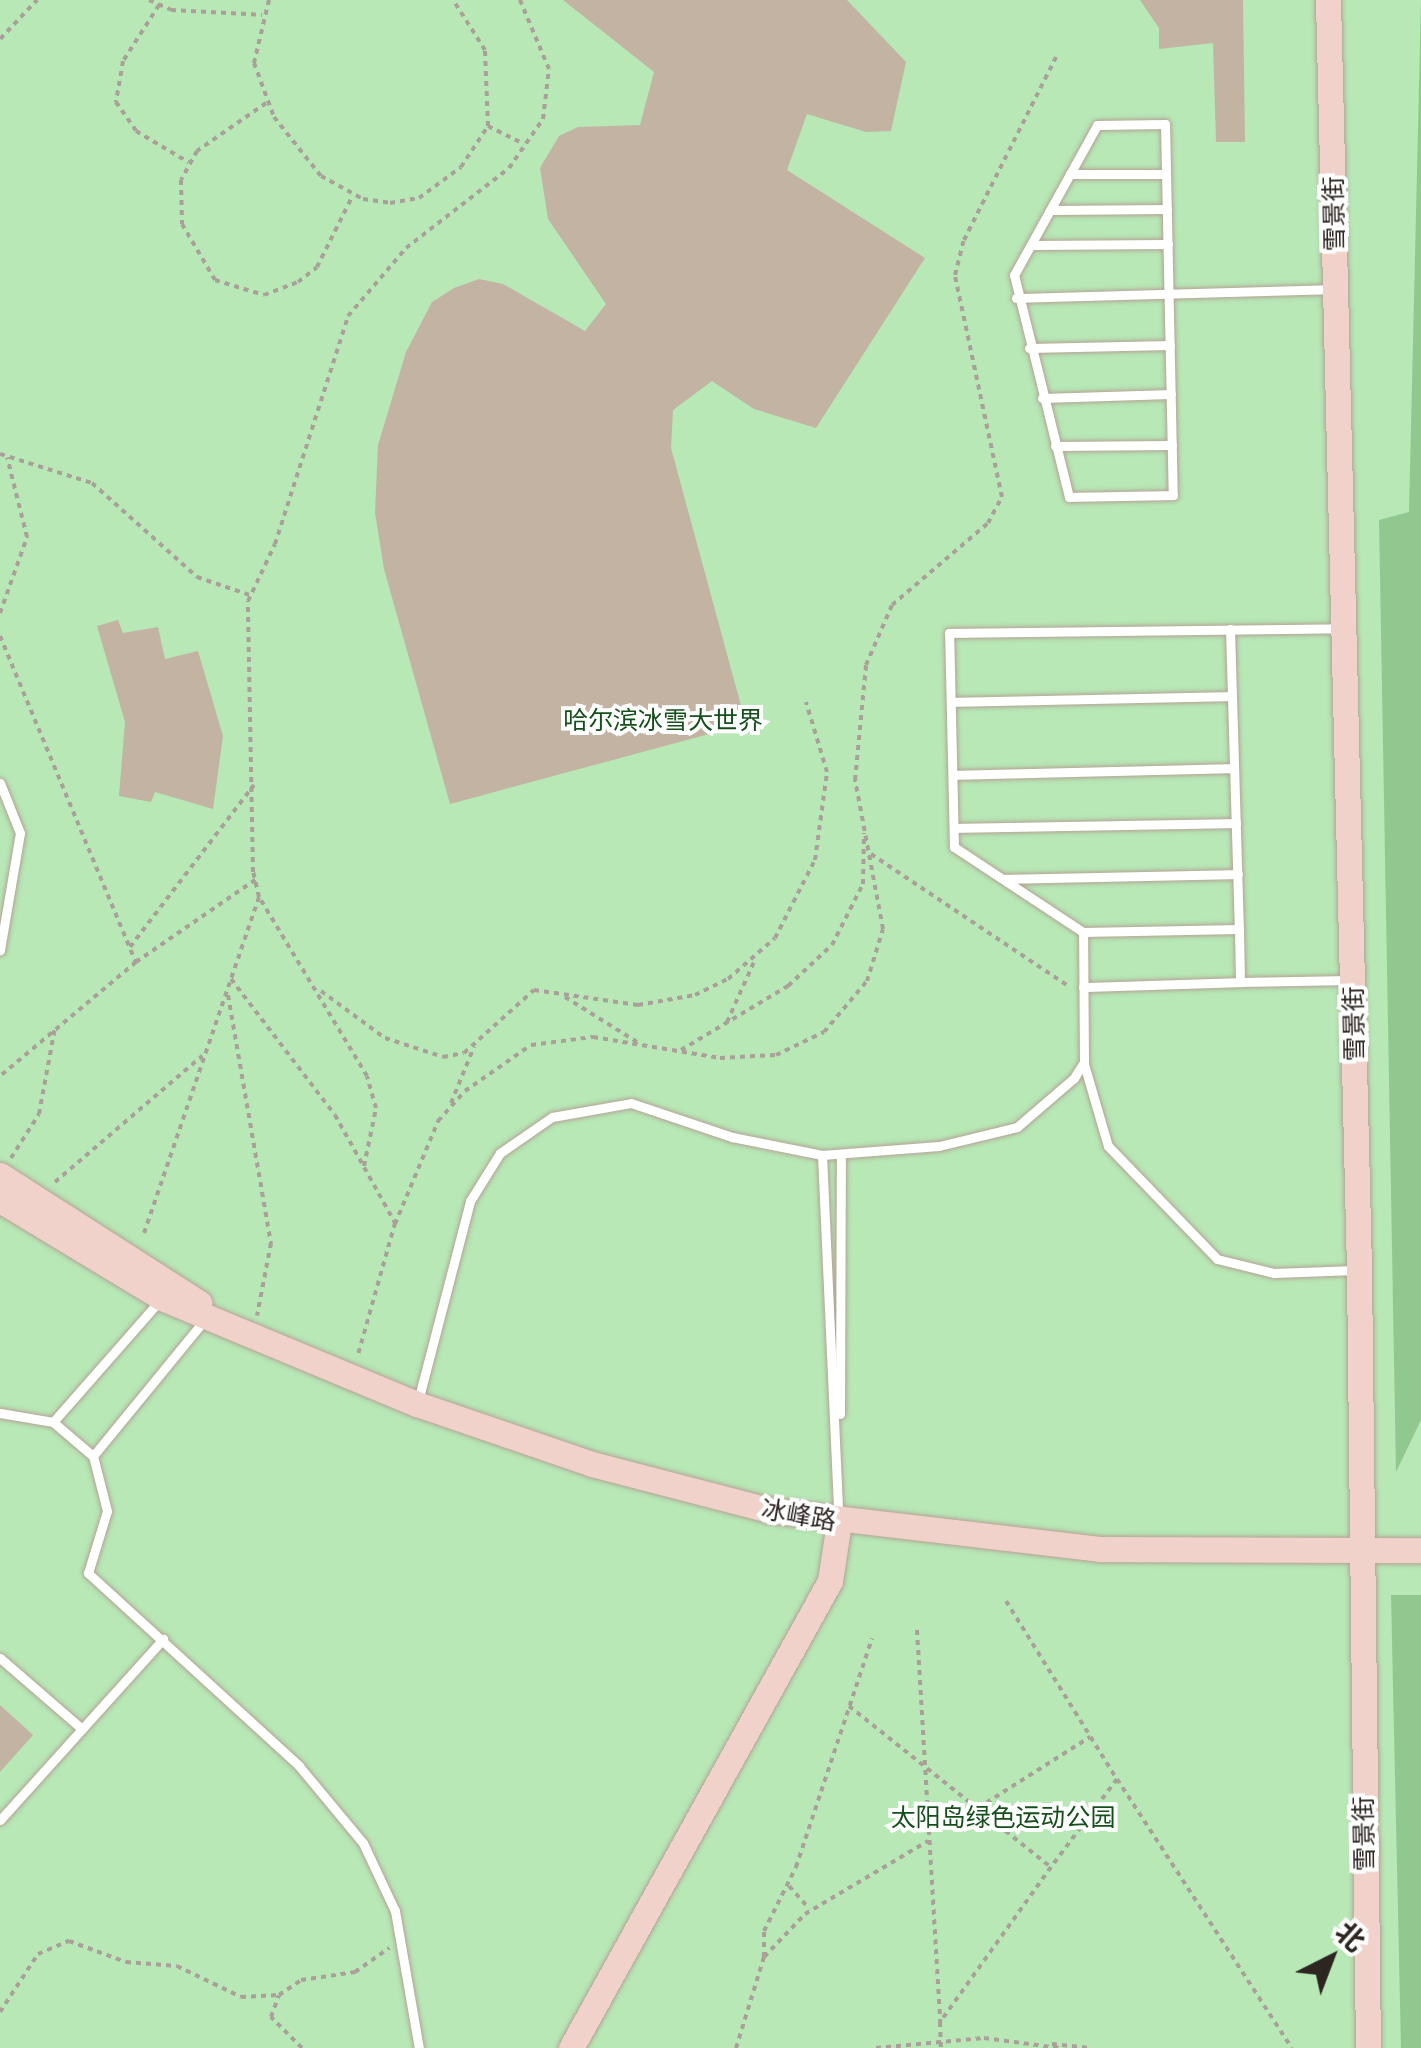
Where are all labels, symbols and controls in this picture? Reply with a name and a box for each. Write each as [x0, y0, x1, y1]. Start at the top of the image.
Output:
street label: 雪景街 [1317, 176, 1349, 252]
park label: 哈尔滨冰雪大世界 [563, 704, 763, 734]
street label: 雪景街 [1337, 986, 1369, 1062]
street label: 冰峰路 [759, 1493, 839, 1535]
street label: 雪景街 [1347, 1796, 1379, 1872]
park label: 太阳岛绿色运动公园 [891, 1801, 1115, 1831]
north arrow [1281, 1908, 1381, 2008]
text: 北 [1328, 1912, 1374, 1959]

